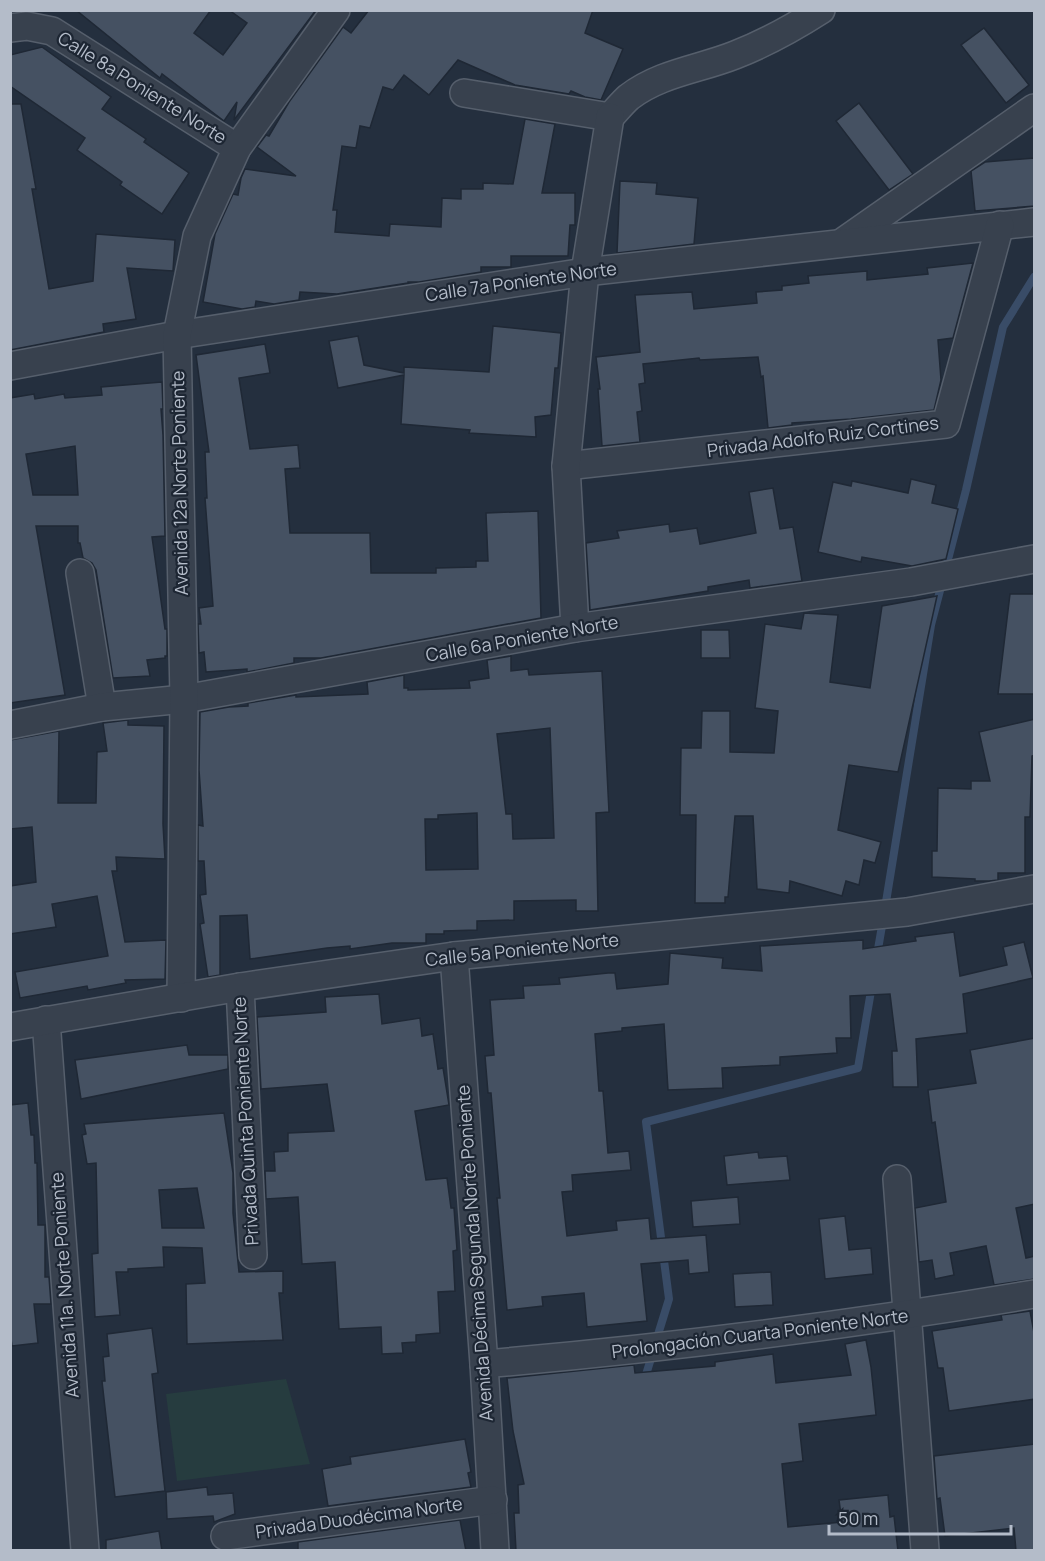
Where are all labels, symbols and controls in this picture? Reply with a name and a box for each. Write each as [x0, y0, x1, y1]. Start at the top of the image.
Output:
street label: Calle 8a Poniente Norte [54, 25, 231, 149]
street label: Calle 7a Poniente Norte [424, 256, 618, 306]
street label: Avenida 12a Norte Poniente [165, 370, 193, 596]
street label: Privada Adolfo Ruiz Cortines [706, 410, 940, 462]
street label: Calle 6a Poniente Norte [424, 609, 620, 667]
street label: Calle 5a Poniente Norte [424, 927, 620, 971]
street label: Privada Quinta Poniente Norte [227, 996, 263, 1246]
street label: Avenida Décima Segunda Norte Poniente [450, 1084, 498, 1422]
street label: Avenida 11a. Norte Poniente [44, 1171, 84, 1399]
street label: Prolongación Cuarta Poniente Norte [610, 1303, 910, 1363]
street label: Privada Duodécima Norte [254, 1491, 464, 1543]
scale bar [829, 1498, 1010, 1536]
text: 50 m [838, 1506, 878, 1530]

